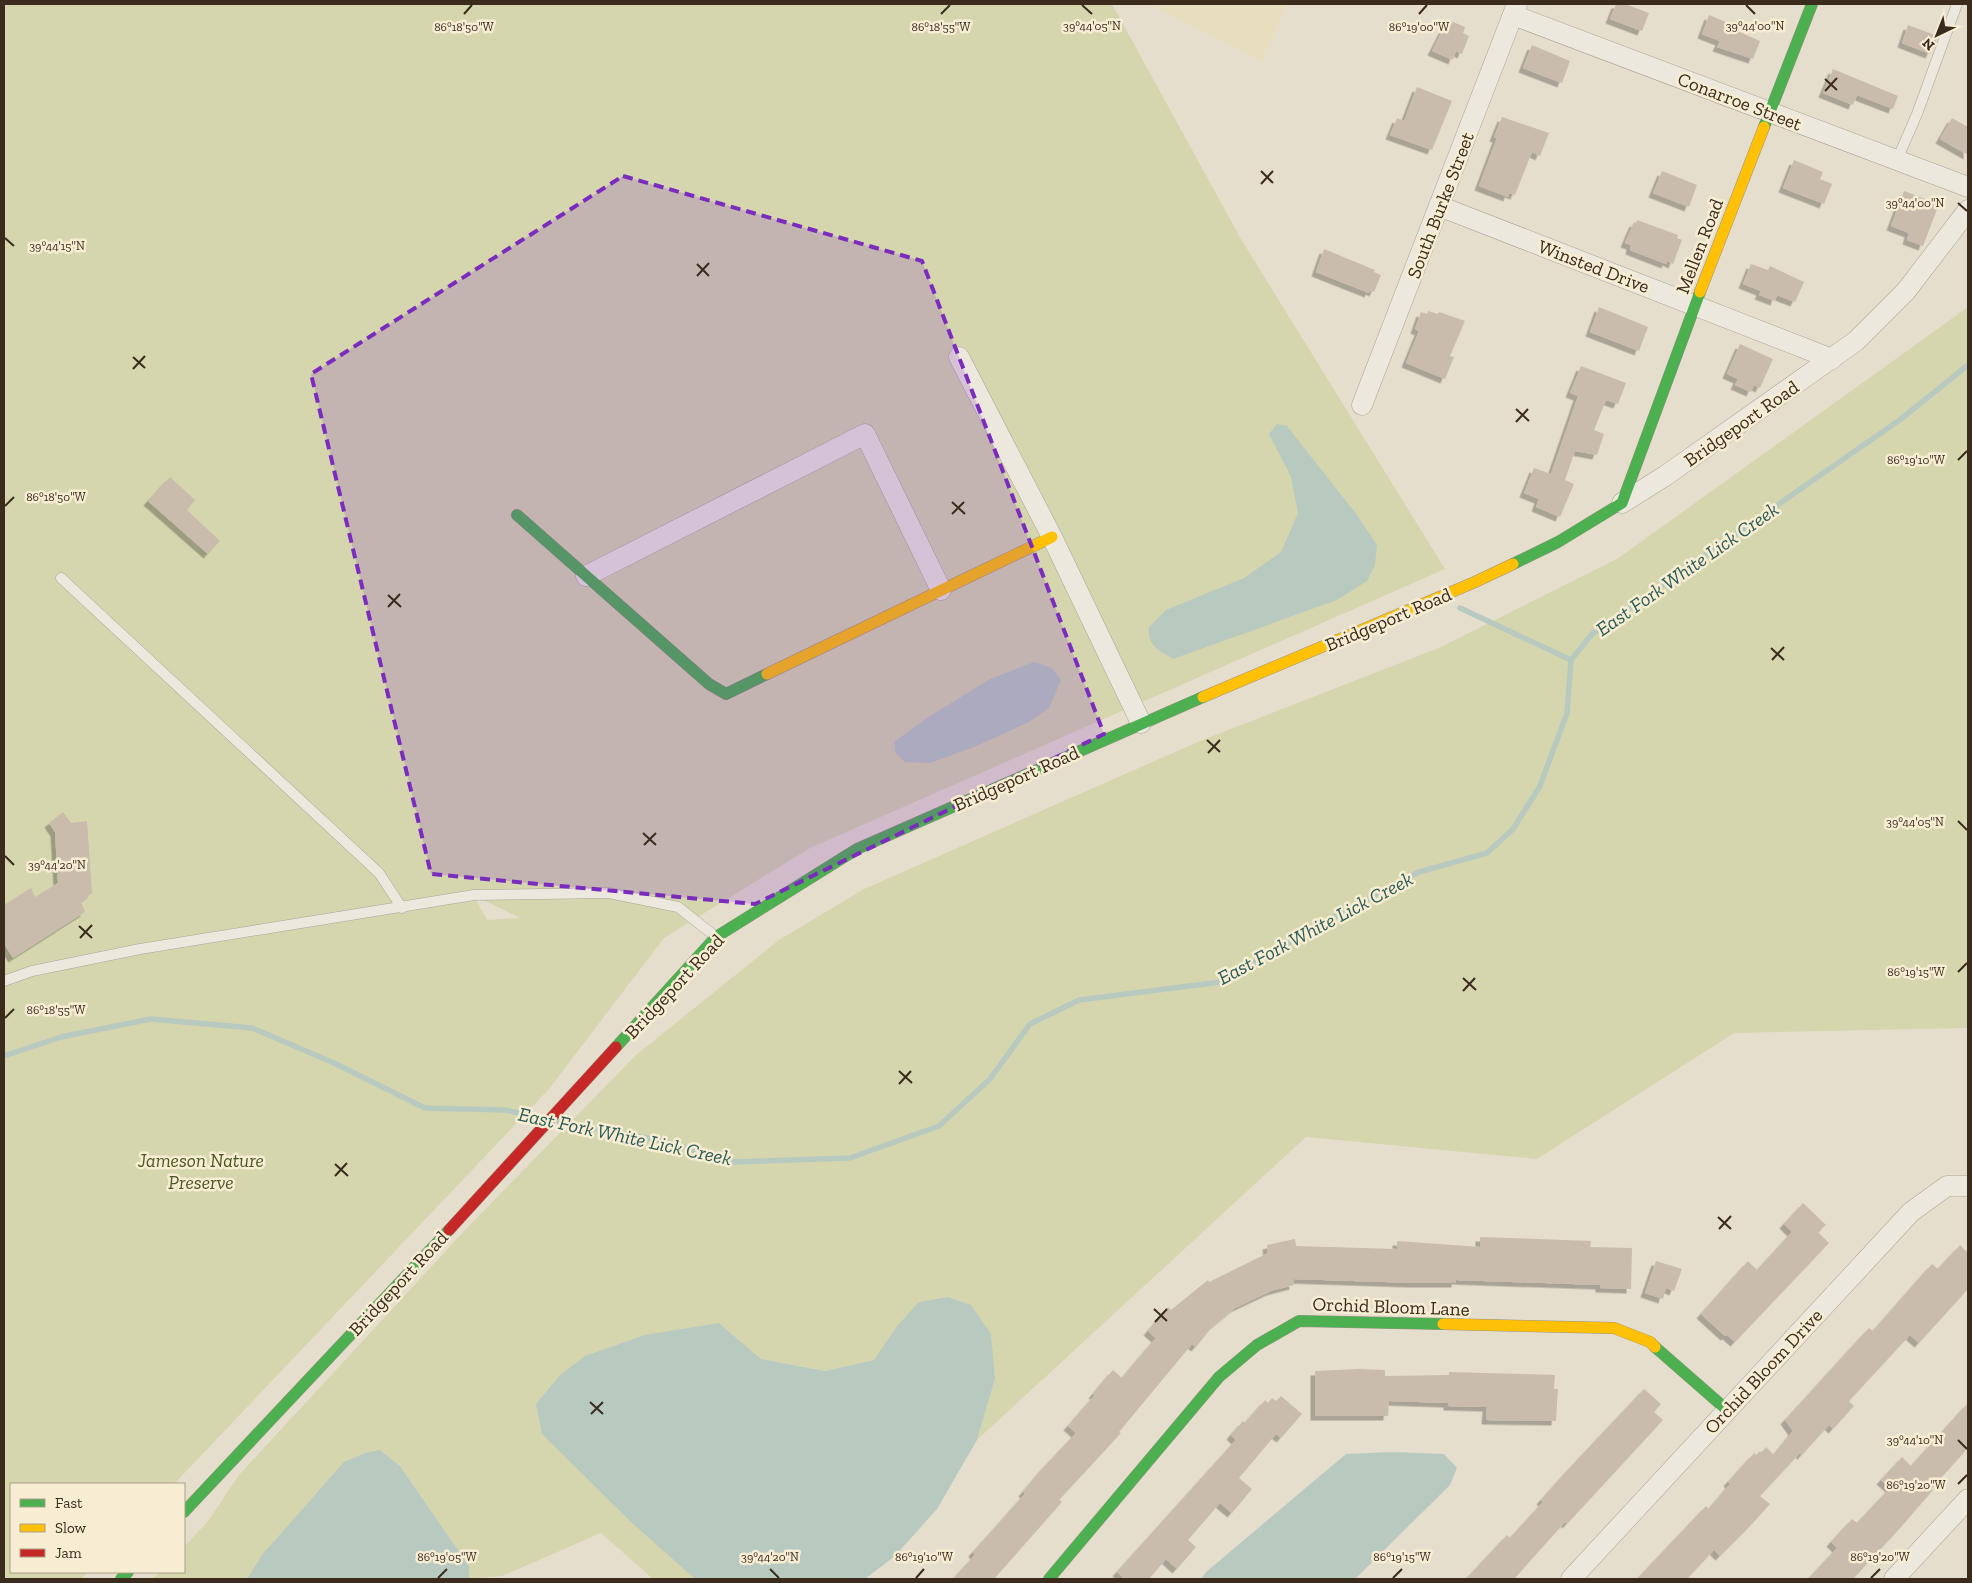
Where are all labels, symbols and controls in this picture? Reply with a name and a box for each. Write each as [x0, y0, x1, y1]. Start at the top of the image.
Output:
north arrow [1912, 10, 1962, 60]
text: 39°44'05"N [1063, 19, 1121, 33]
text: 39°44'00"N [1726, 19, 1784, 33]
text: 86°18'50"W [434, 20, 495, 34]
text: 86°18'55"W [912, 20, 971, 34]
text: 86°19'00"W [1389, 20, 1450, 34]
text: N [1919, 34, 1938, 54]
street label: Conarroe Street [1674, 67, 1805, 136]
street label: South Burke Street [1402, 129, 1479, 282]
street label: Mellen Road [1671, 195, 1728, 297]
text: 39°44'00"N [1886, 196, 1944, 210]
street label: Winsted Drive [1535, 235, 1653, 298]
text: 39°44'15"N [29, 239, 85, 253]
street label: Bridgeport Road [1679, 375, 1804, 472]
text: 86°19'10"W [1887, 453, 1946, 467]
text: 86°18'50"W [26, 490, 87, 504]
water label: East Fork White Lick Creek [1591, 497, 1783, 641]
street label: Bridgeport Road [1322, 582, 1455, 656]
street label: Bridgeport Road [950, 740, 1083, 816]
text: 39°44'05"N [1886, 815, 1944, 829]
text: 39°44'20"N [28, 858, 86, 872]
water label: East Fork White Lick Creek [1213, 866, 1417, 990]
street label: Bridgeport Road [620, 929, 729, 1044]
text: 86°19'15"W [1887, 965, 1945, 979]
text: 86°18'55"W [27, 1003, 86, 1017]
water label: East Fork White Lick Creek [516, 1102, 734, 1170]
park label: Jameson Nature Preserve [137, 1149, 264, 1194]
street label: Bridgeport Road [344, 1226, 453, 1341]
street label: Orchid Bloom Lane [1312, 1292, 1470, 1321]
street label: Orchid Bloom Drive [1699, 1304, 1827, 1439]
text: 39°44'10"N [1887, 1433, 1943, 1447]
text: 86°19'20"W [1886, 1478, 1947, 1492]
legend [10, 1483, 185, 1573]
text: Fast [55, 1494, 83, 1512]
text: Slow [55, 1519, 87, 1537]
text: Jam [55, 1544, 82, 1562]
text: 86°19'05"W [417, 1550, 478, 1564]
text: 39°44'20"N [741, 1550, 799, 1564]
text: 86°19'10"W [895, 1550, 954, 1564]
text: 86°19'15"W [1373, 1550, 1431, 1564]
text: 86°19'20"W [1850, 1550, 1911, 1564]

